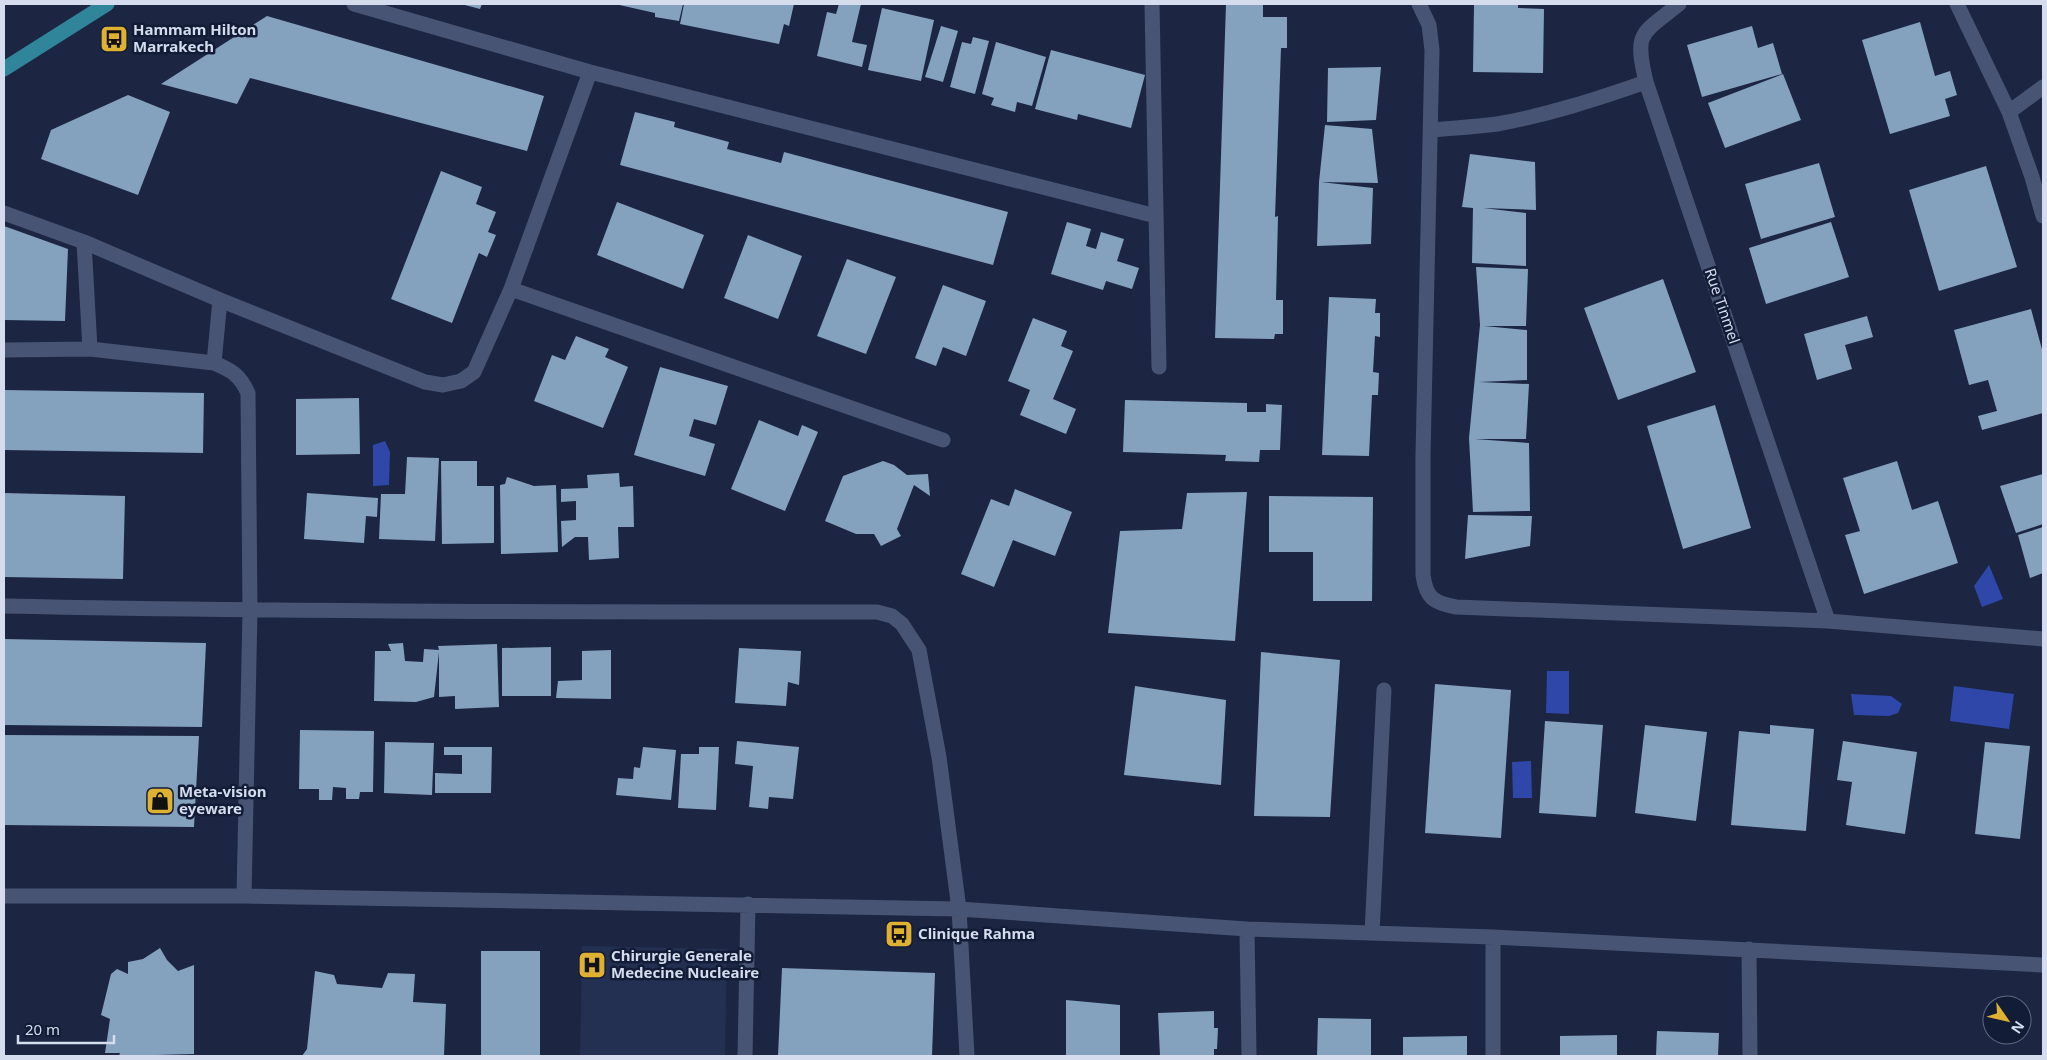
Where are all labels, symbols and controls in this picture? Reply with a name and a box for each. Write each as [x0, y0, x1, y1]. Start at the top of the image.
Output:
place label: Hammam Hilton Marrakech [133, 19, 256, 56]
bus stop icon: Hammam Hilton Marrakech [99, 24, 129, 54]
street label: Rue Tinmel [1701, 265, 1745, 346]
place label: Meta-vision eyeware [179, 781, 267, 818]
shop icon: Meta-vision eyeware [145, 786, 175, 816]
bus stop icon: Clinique Rahma [884, 919, 914, 949]
place label: Clinique Rahma [918, 923, 1035, 943]
place label: Chirurgie Generale Medecine Nucleaire [611, 945, 759, 982]
hospital icon: Chirurgie Generale Medecine Nucleaire [577, 950, 607, 980]
north arrow [1982, 995, 2032, 1045]
scale bar [18, 1012, 114, 1044]
text: N [2007, 1018, 2029, 1038]
text: 20 m [25, 1019, 60, 1039]

